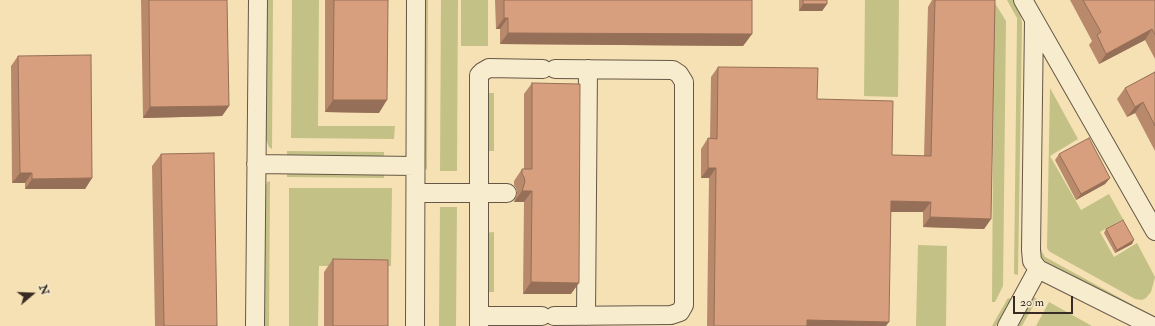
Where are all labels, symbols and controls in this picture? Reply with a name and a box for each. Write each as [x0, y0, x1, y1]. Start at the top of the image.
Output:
north arrow [12, 274, 52, 314]
text: N [36, 283, 52, 297]
scale bar [1015, 288, 1075, 314]
text: 20 m [1020, 295, 1044, 310]

